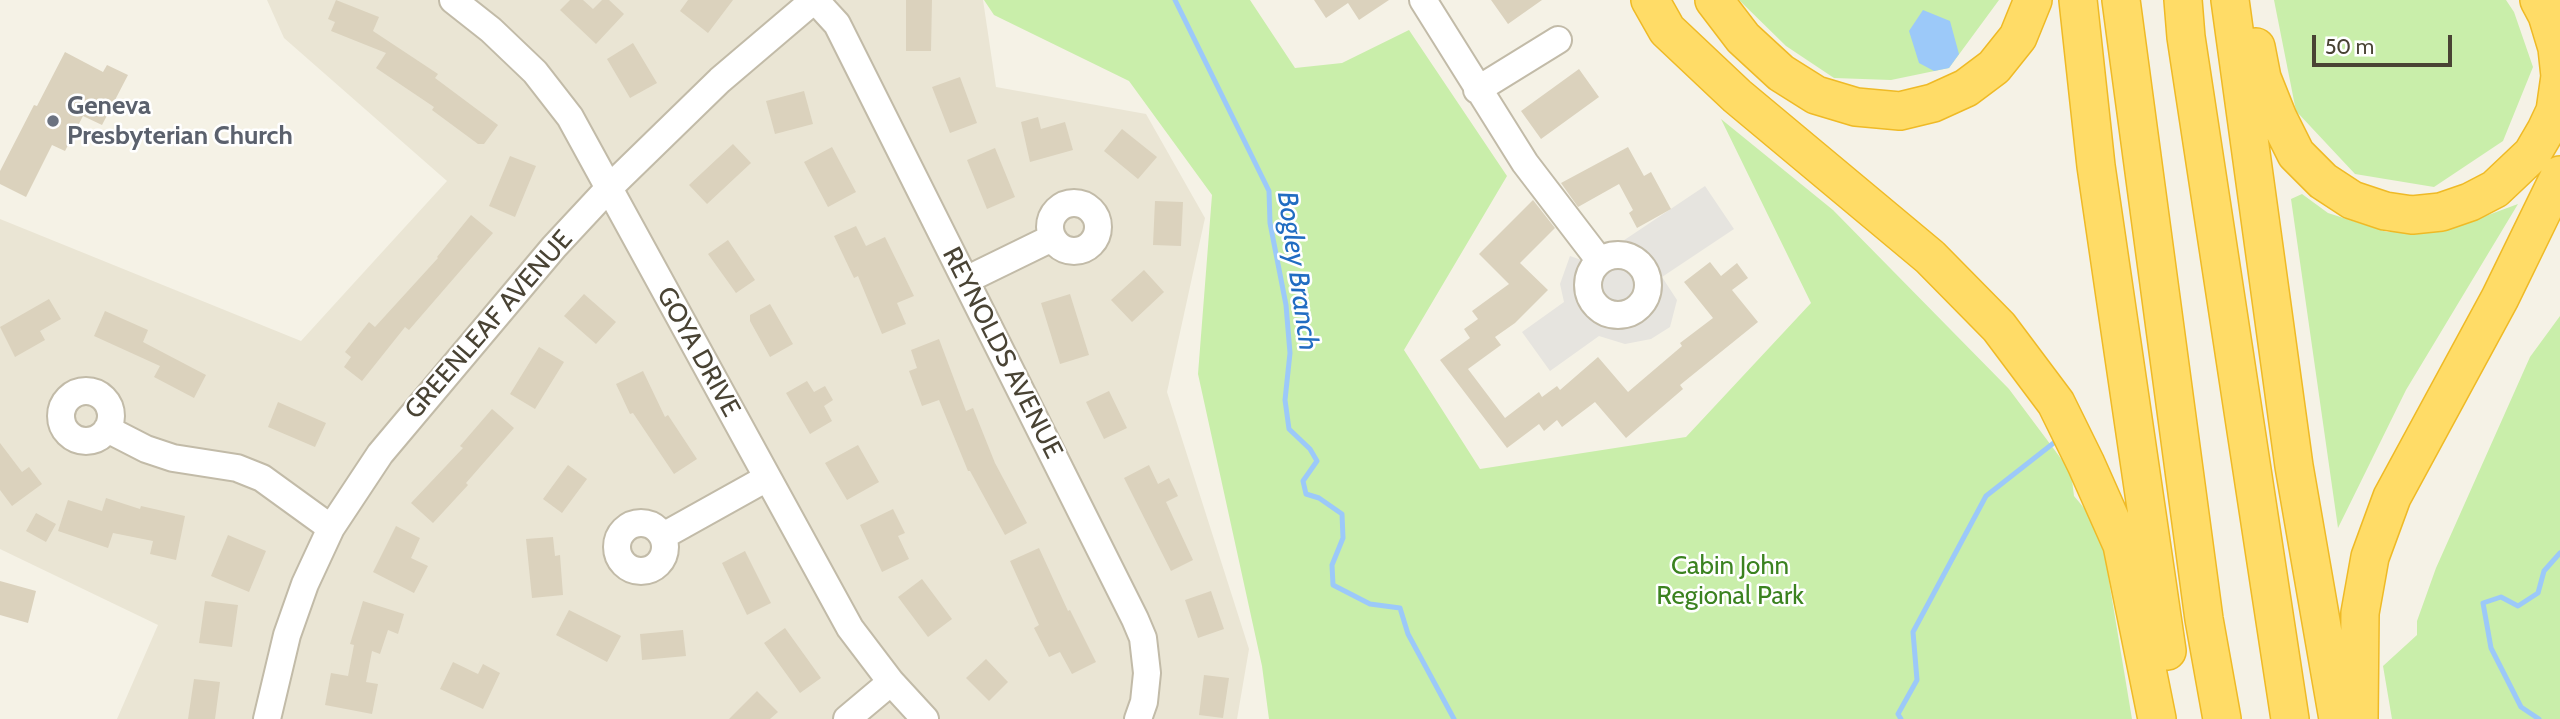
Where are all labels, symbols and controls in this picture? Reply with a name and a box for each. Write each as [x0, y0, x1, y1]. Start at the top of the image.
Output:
scale bar [2315, 21, 2455, 65]
text: 50 m [2325, 34, 2374, 59]
place label: Geneva Presbyterian Church [67, 90, 293, 152]
marker: Geneva Presbyterian Church [45, 113, 61, 129]
water label: Bogley Branch [1269, 189, 1325, 353]
street label: GREENLEAF AVENUE [399, 224, 579, 426]
street label: REYNOLDS AVENUE [935, 242, 1069, 464]
street label: GOYA DRIVE [650, 282, 746, 422]
park label: Cabin John Regional Park [1656, 550, 1804, 612]

